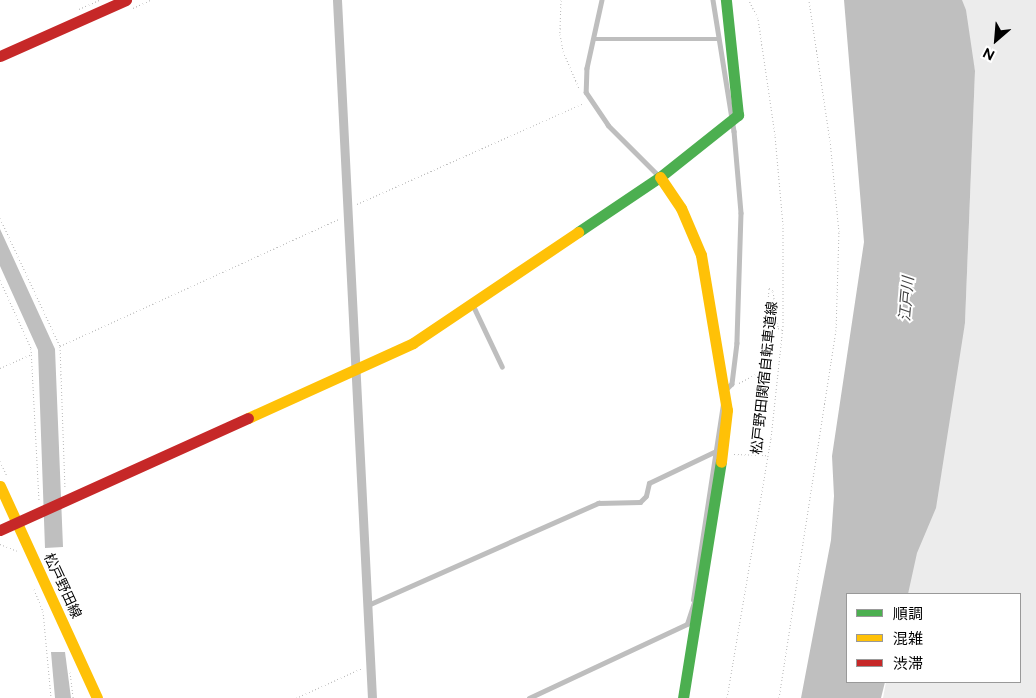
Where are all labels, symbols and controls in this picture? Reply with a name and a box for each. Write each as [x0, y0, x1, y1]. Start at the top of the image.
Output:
north arrow [971, 15, 1021, 65]
text: N [980, 44, 998, 64]
water label: 江戸川 [896, 276, 918, 322]
street label: 松戸野田関宿自転車道線 [749, 301, 781, 455]
street label: 松戸野田線 [40, 551, 84, 621]
legend [846, 593, 1021, 683]
text: 順調 [893, 605, 923, 623]
text: 混雑 [893, 630, 923, 648]
text: 渋滞 [893, 655, 923, 673]

